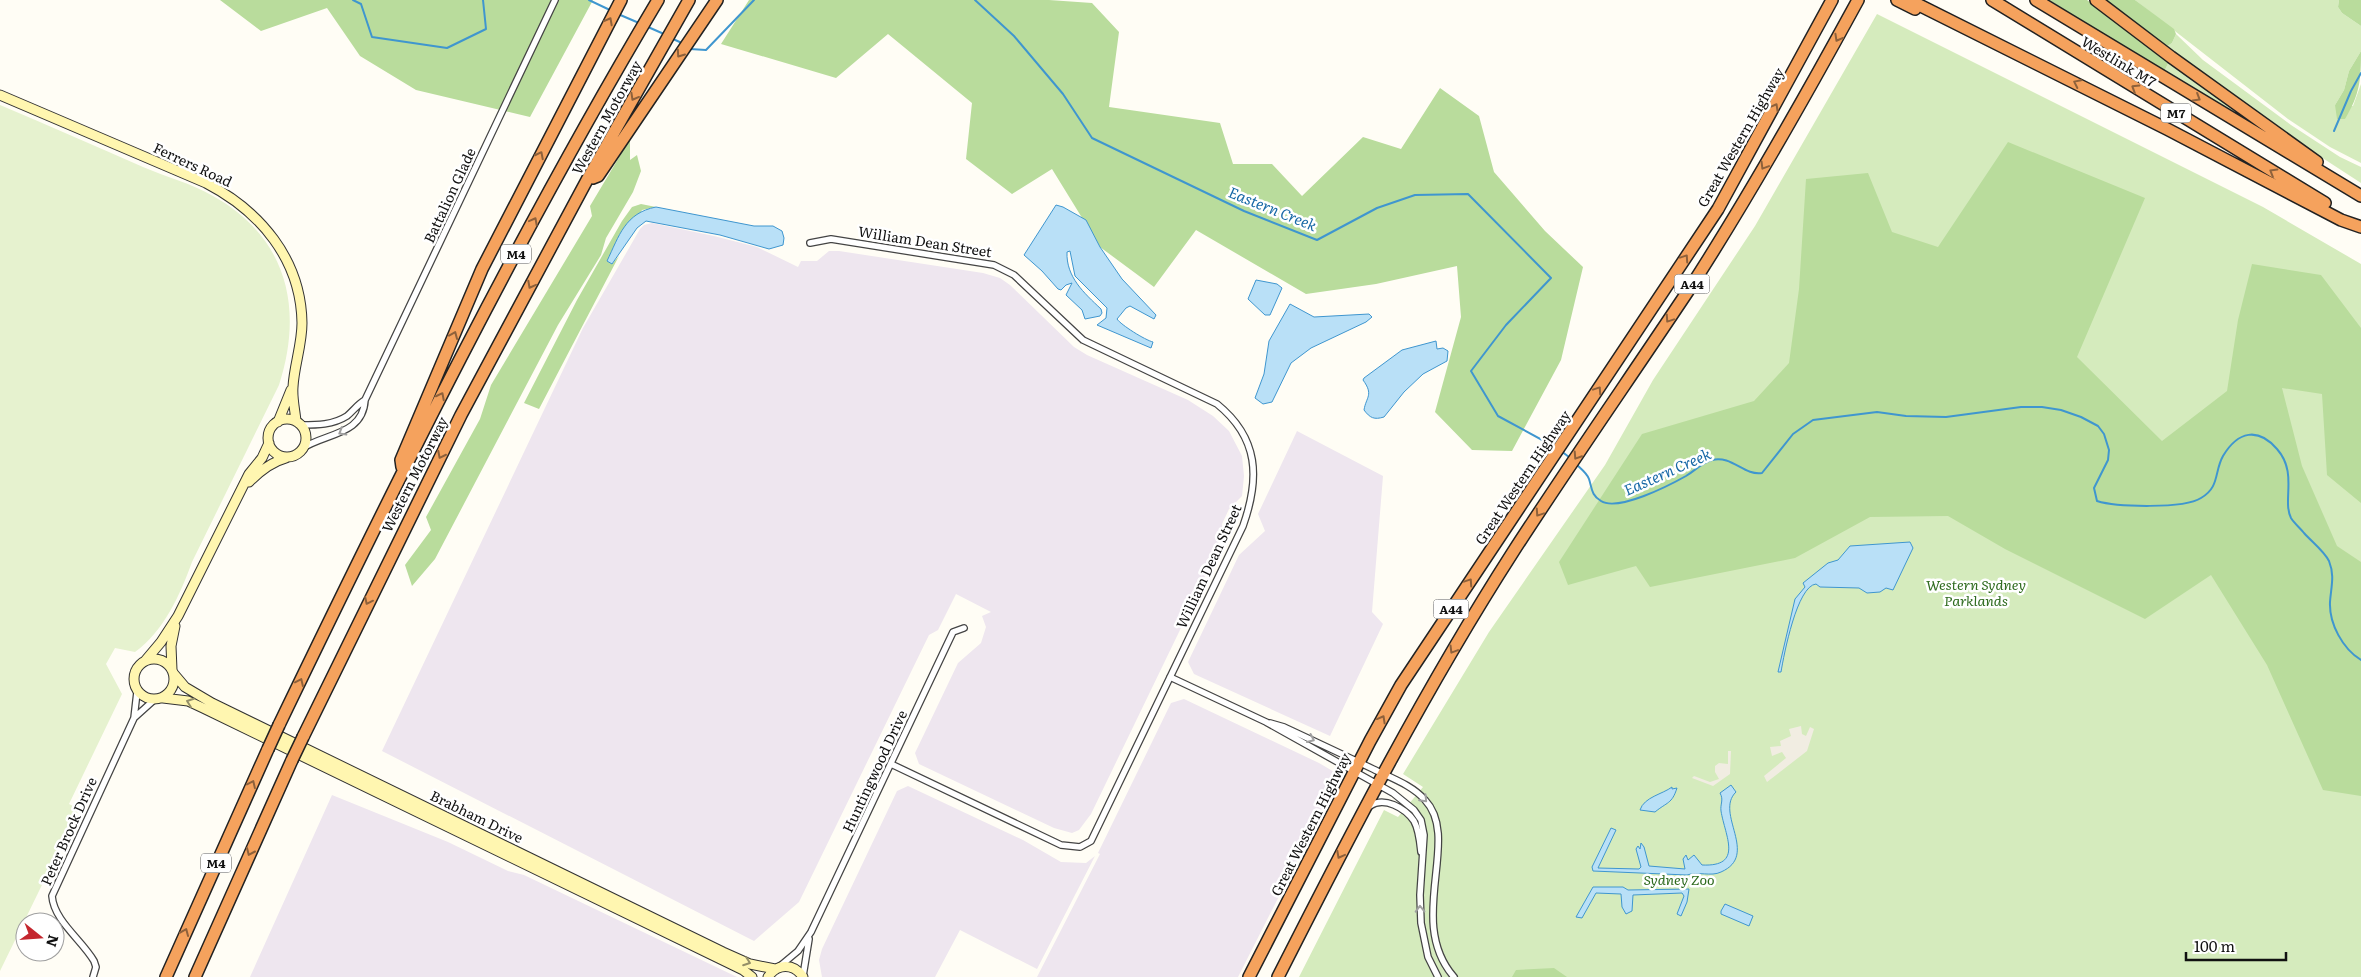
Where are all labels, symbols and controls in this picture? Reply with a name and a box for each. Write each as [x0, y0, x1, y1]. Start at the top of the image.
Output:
one-way arrow [603, 18, 613, 27]
street label: Westlink M7 [2078, 31, 2160, 91]
one-way arrow [1834, 32, 1844, 41]
one-way arrow [677, 48, 686, 58]
street label: Western Motorway [566, 56, 646, 178]
street label: Great Western Highway [1692, 63, 1789, 210]
one-way arrow [2073, 80, 2082, 90]
one-way arrow [2131, 84, 2140, 94]
one-way arrow [2191, 91, 2200, 101]
one-way arrow [630, 92, 640, 101]
one-way arrow [1769, 103, 1779, 112]
road number: M7 [2161, 104, 2191, 122]
street label: Ferrers Road [150, 137, 236, 191]
street label: Battalion Glade [418, 144, 480, 246]
one-way arrow [534, 151, 544, 160]
one-way arrow [1761, 161, 1771, 170]
one-way arrow [2270, 169, 2279, 179]
water label: Eastern Creek [1225, 180, 1321, 236]
one-way arrow [528, 218, 538, 227]
street label: William Dean Street [857, 221, 994, 261]
road number: M4 [501, 244, 531, 264]
one-way arrow [1679, 255, 1688, 264]
road number: A44 [1674, 274, 1710, 294]
one-way arrow [527, 280, 537, 289]
one-way arrow [1665, 313, 1675, 322]
one-way arrow [448, 331, 459, 340]
one-way arrow [1591, 386, 1601, 395]
one-way arrow [435, 392, 445, 401]
street label: Great Western Highway [1470, 405, 1575, 548]
street label: Western Motorway [376, 412, 452, 535]
one-way arrow [338, 425, 347, 435]
water label: Eastern Creek [1620, 441, 1715, 500]
one-way arrow [437, 450, 447, 459]
one-way arrow [1574, 451, 1584, 460]
street label: William Dean Street [1170, 500, 1246, 631]
one-way arrow [1536, 508, 1546, 517]
park label: Western Sydney Parklands [1926, 574, 2026, 610]
one-way arrow [1463, 578, 1472, 588]
one-way arrow [364, 596, 374, 605]
road number: A44 [1434, 600, 1468, 618]
one-way arrow [1449, 645, 1459, 654]
one-way arrow [293, 678, 303, 687]
one-way arrow [186, 698, 195, 708]
street label: Huntingwood Drive [837, 707, 911, 835]
one-way arrow [1376, 715, 1386, 724]
one-way arrow [1306, 733, 1315, 744]
street label: Great Western Highway [1265, 748, 1355, 899]
street label: Peter Brock Drive [35, 774, 101, 888]
one-way arrow [245, 780, 256, 789]
street label: Brabham Drive [427, 785, 527, 847]
one-way arrow [1418, 793, 1427, 802]
one-way arrow [246, 847, 257, 856]
one-way arrow [1336, 850, 1346, 859]
road number: M4 [201, 854, 231, 872]
park label: Sydney Zoo [1643, 869, 1715, 889]
one-way arrow [1415, 905, 1425, 913]
north arrow [15, 912, 65, 962]
one-way arrow [179, 928, 190, 937]
scale bar [2186, 930, 2286, 962]
text: N [42, 933, 65, 950]
text: 100 m [2194, 934, 2235, 957]
one-way arrow [743, 956, 751, 966]

